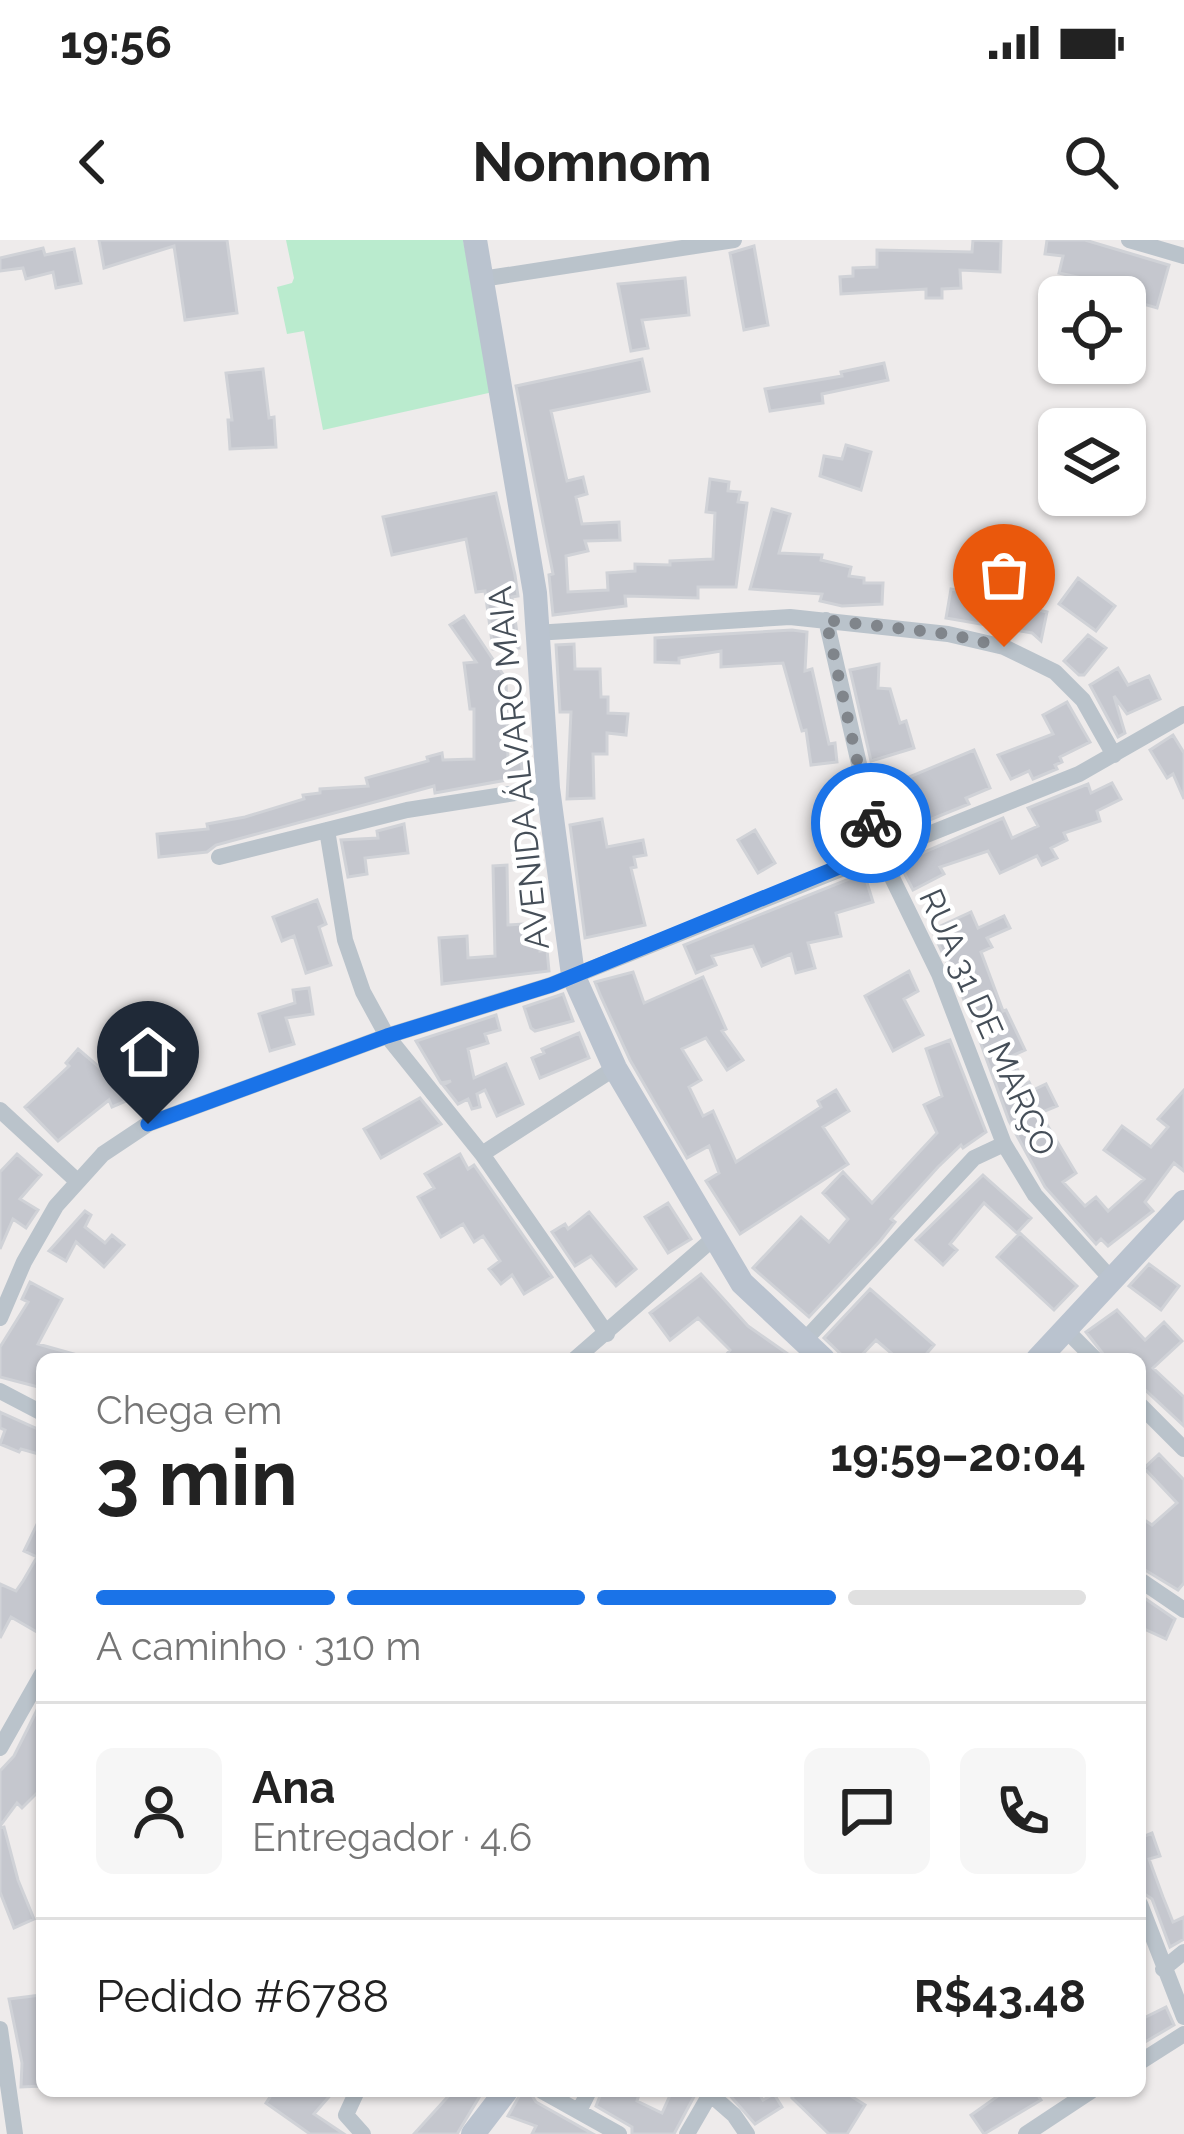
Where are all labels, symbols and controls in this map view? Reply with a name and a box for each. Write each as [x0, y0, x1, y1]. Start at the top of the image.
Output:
text: 19:56 [60, 16, 172, 69]
icon: back [60, 129, 126, 195]
icon: search [1058, 129, 1124, 195]
text: Nomnom [472, 130, 712, 194]
map controls [1038, 276, 1146, 516]
button: locate [1038, 276, 1146, 384]
button: layers [1038, 408, 1146, 516]
pin [953, 524, 1055, 647]
icon: bag [971, 542, 1037, 608]
street label: AVENIDA ÁLVARO MAIA [480, 584, 557, 952]
courier [811, 763, 931, 883]
icon: bike [838, 790, 904, 856]
street label: RUA 31 DE MARÇO [911, 883, 1064, 1161]
pin [97, 1001, 199, 1124]
icon: home [115, 1019, 181, 1085]
text: Chega em [96, 1387, 282, 1433]
text: 19:59–20:04 [830, 1429, 1086, 1482]
text: 3 min [96, 1432, 298, 1523]
text: A caminho · 310 m [96, 1623, 421, 1669]
button: person [96, 1748, 222, 1874]
button: chat [804, 1748, 930, 1874]
button: phone [960, 1748, 1086, 1874]
text: Ana [252, 1761, 335, 1814]
text: Entregador · 4.6 [252, 1814, 532, 1860]
text: Pedido #6788 [96, 1970, 389, 2023]
text: R$43.48 [914, 1970, 1086, 2023]

